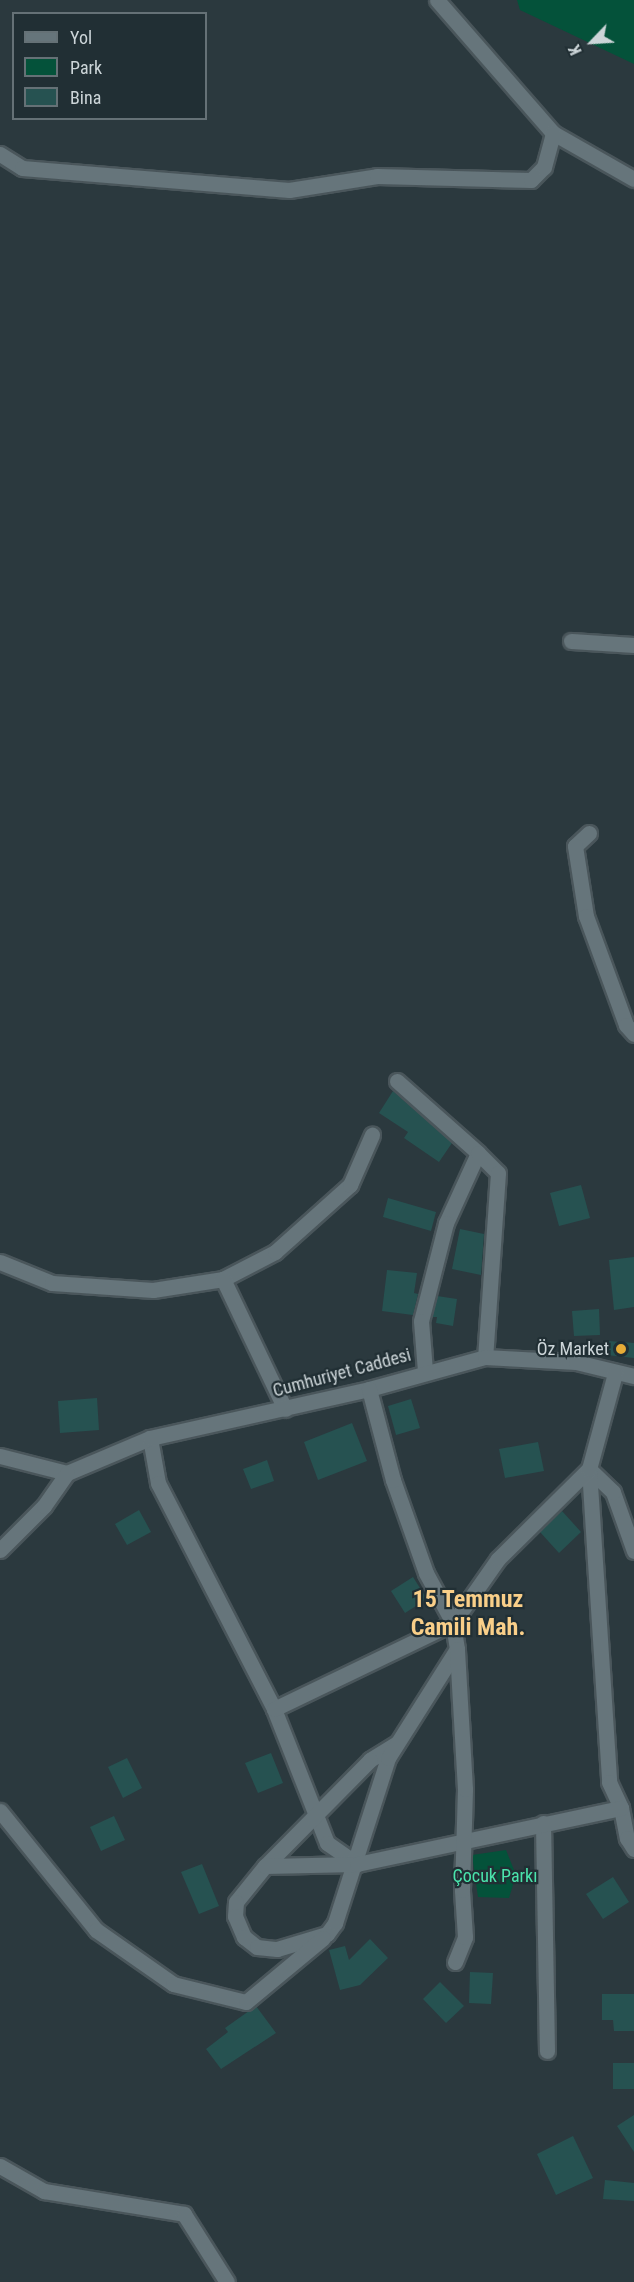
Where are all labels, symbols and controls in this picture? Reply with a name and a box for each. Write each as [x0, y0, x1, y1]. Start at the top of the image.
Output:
legend [12, 12, 207, 120]
north arrow [562, 12, 622, 72]
text: Yol [70, 27, 92, 48]
text: K [565, 42, 586, 58]
text: Park [70, 57, 102, 78]
text: Bina [70, 87, 101, 108]
place label: Öz Market [537, 1338, 609, 1360]
marker: Öz Market [614, 1342, 628, 1356]
street label: Cumhuriyet Caddesi [271, 1344, 413, 1402]
district label: 15 Temmuz Camili Mah. [411, 1586, 525, 1642]
park label: Çocuk Parkı [453, 1865, 537, 1887]

